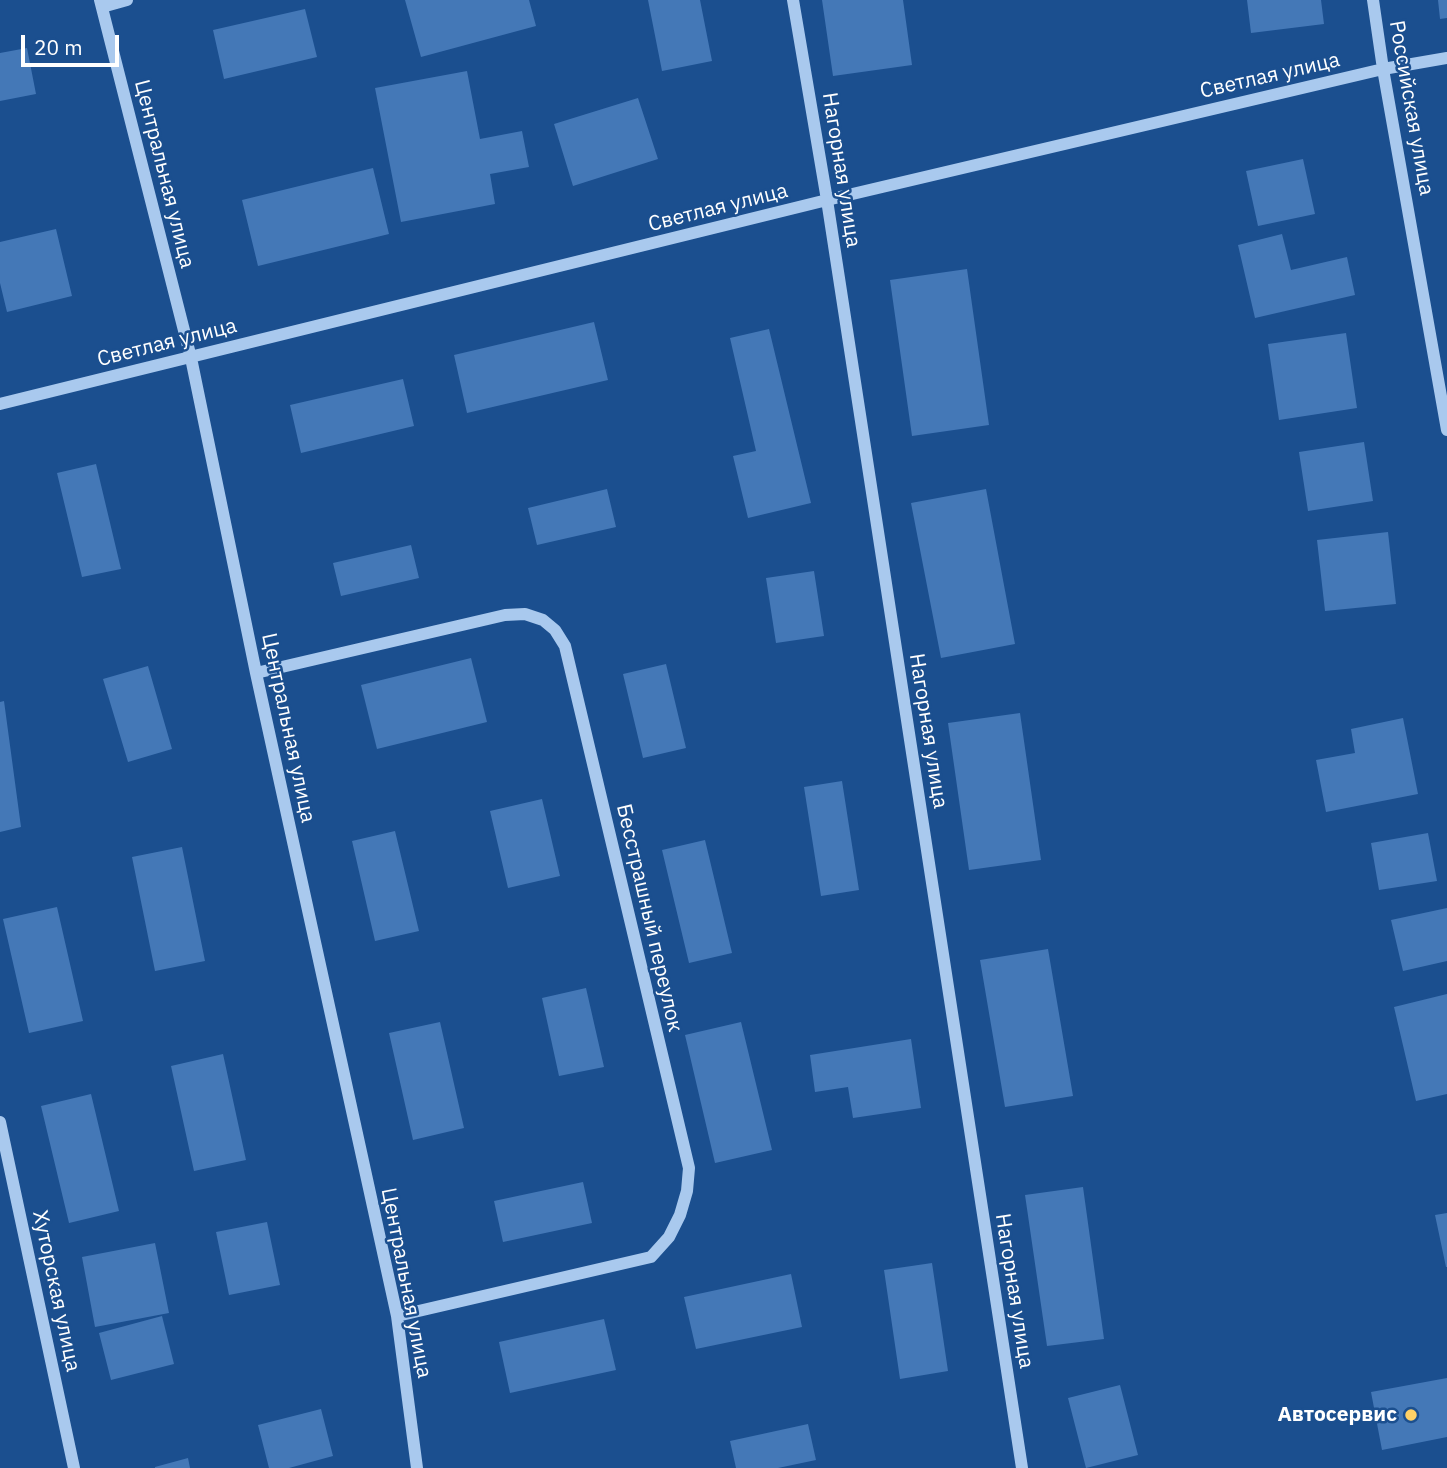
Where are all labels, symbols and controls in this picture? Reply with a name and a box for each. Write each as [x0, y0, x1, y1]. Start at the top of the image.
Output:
street label: Российская улица [1383, 19, 1439, 197]
scale bar [24, 21, 122, 65]
text: 20 m [34, 33, 83, 61]
street label: Светлая улица [1198, 48, 1342, 104]
street label: Центральная улица [128, 77, 200, 271]
street label: Нагорная улица [816, 91, 866, 249]
street label: Светлая улица [646, 178, 790, 238]
street label: Светлая улица [95, 313, 239, 373]
street label: Центральная улица [256, 631, 320, 825]
street label: Нагорная улица [903, 652, 953, 810]
street label: Бесстрашный переулок [610, 801, 688, 1035]
street label: Центральная улица [375, 1186, 437, 1380]
street label: Хуторская улица [27, 1208, 85, 1374]
street label: Нагорная улица [989, 1212, 1039, 1370]
place label: Автосервис [1277, 1402, 1397, 1428]
marker: Автосервис [1403, 1407, 1419, 1423]

